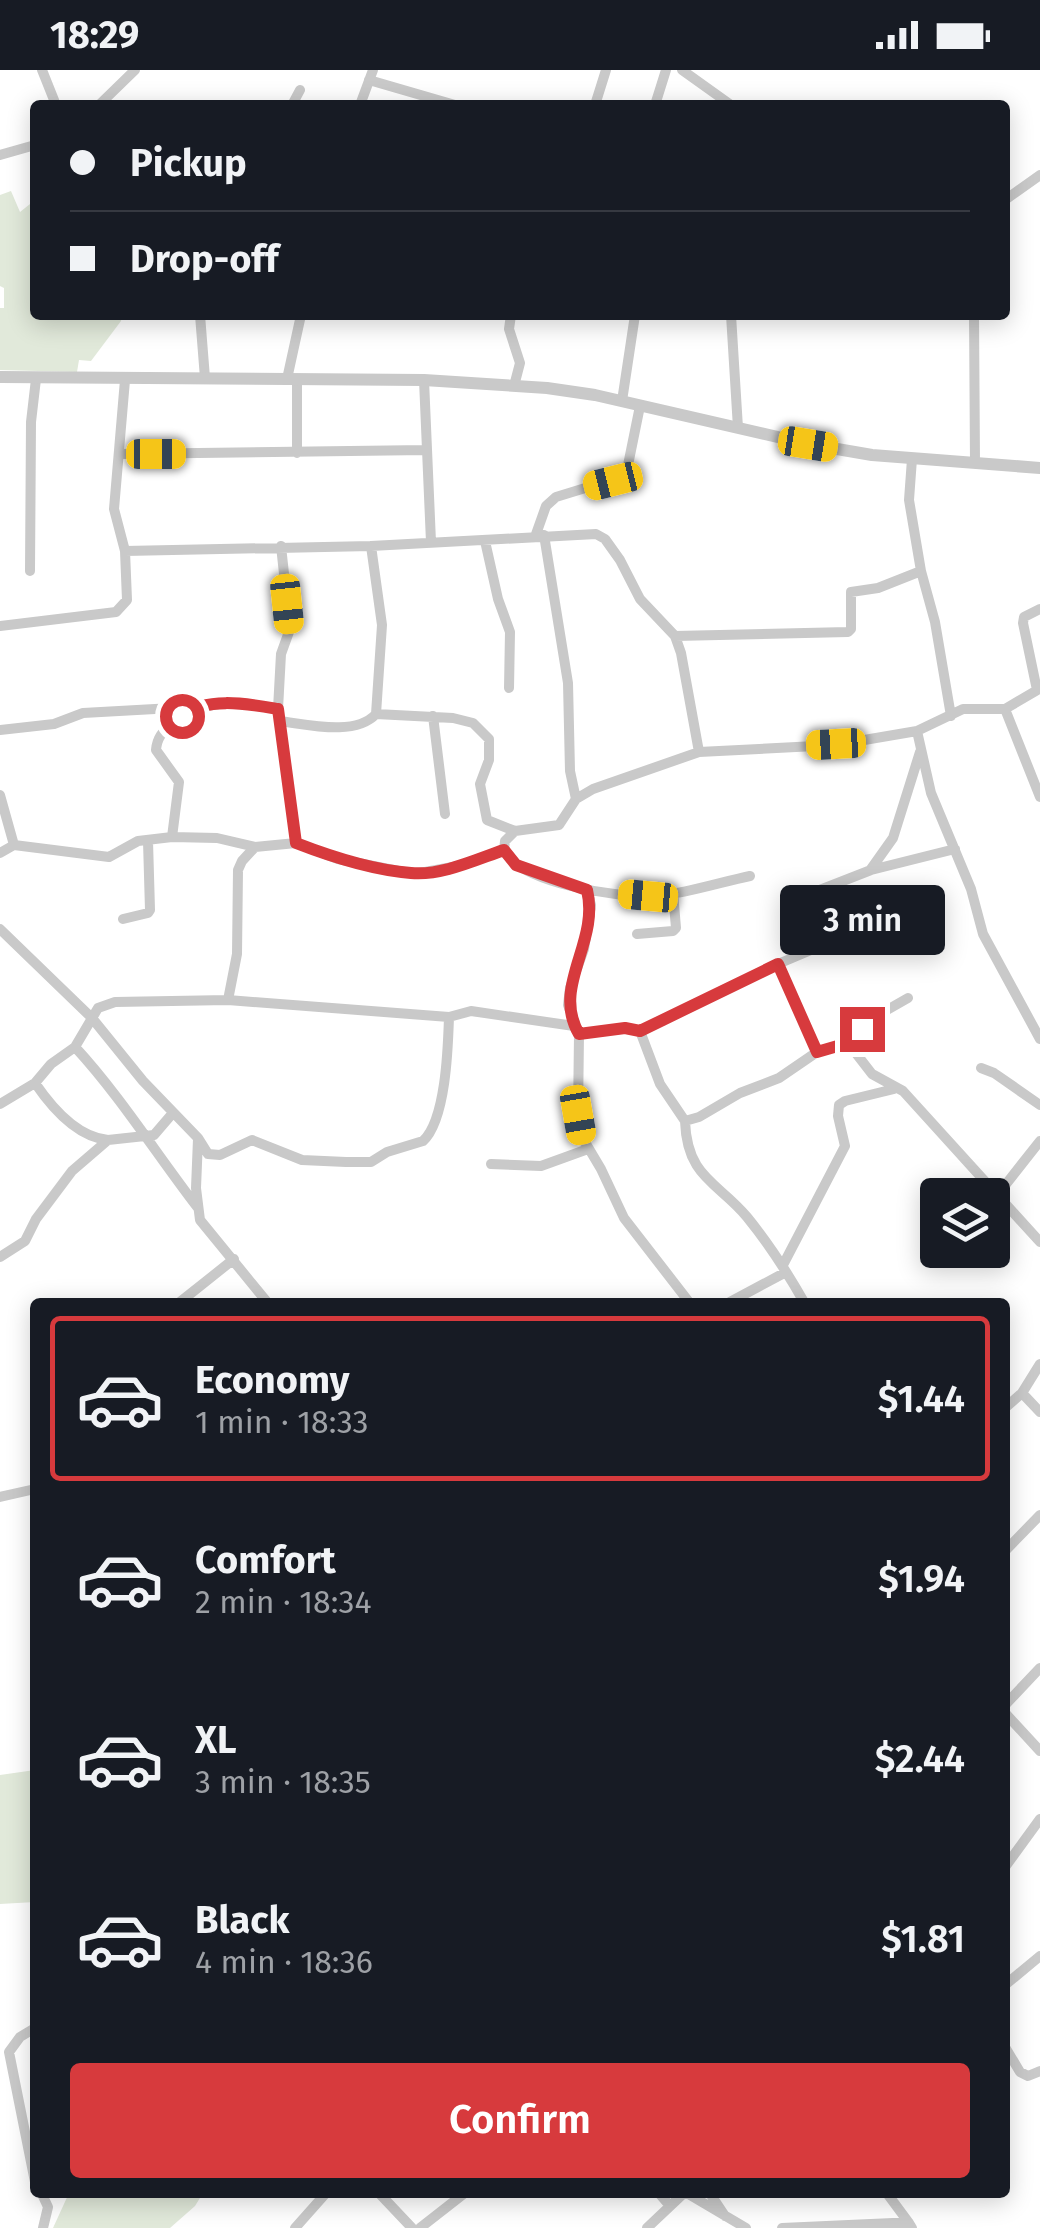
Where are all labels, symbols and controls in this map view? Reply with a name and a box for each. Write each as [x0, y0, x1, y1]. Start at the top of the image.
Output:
text: 18:29 [50, 12, 139, 58]
text: Pickup [130, 140, 247, 186]
text: Drop-off [130, 236, 278, 282]
car [776, 424, 840, 464]
car [126, 439, 186, 469]
car [580, 459, 646, 503]
car [269, 573, 305, 635]
route start [160, 694, 205, 739]
car [805, 727, 867, 761]
car [617, 878, 679, 914]
callout: 3 min [780, 884, 944, 954]
text: 3 min [823, 901, 902, 939]
route end [840, 1007, 885, 1052]
car [558, 1083, 598, 1147]
map controls [920, 1178, 1010, 1268]
button: layers [920, 1178, 1010, 1268]
icon: car [75, 1354, 165, 1444]
text: Economy [195, 1357, 350, 1403]
text: $1.44 [878, 1376, 965, 1422]
text: 1 min · 18:33 [195, 1403, 369, 1441]
icon: car [75, 1534, 165, 1624]
text: Comfort [195, 1537, 336, 1583]
text: $1.94 [878, 1556, 965, 1602]
text: 2 min · 18:34 [195, 1583, 371, 1621]
icon: car [75, 1714, 165, 1804]
text: XL [195, 1717, 237, 1763]
text: $2.44 [875, 1736, 965, 1782]
text: 3 min · 18:35 [195, 1763, 371, 1801]
icon: car [75, 1894, 165, 1984]
text: Black [195, 1897, 290, 1943]
text: $1.81 [881, 1916, 965, 1962]
text: 4 min · 18:36 [195, 1943, 373, 1981]
button: Confirm [70, 2063, 970, 2178]

